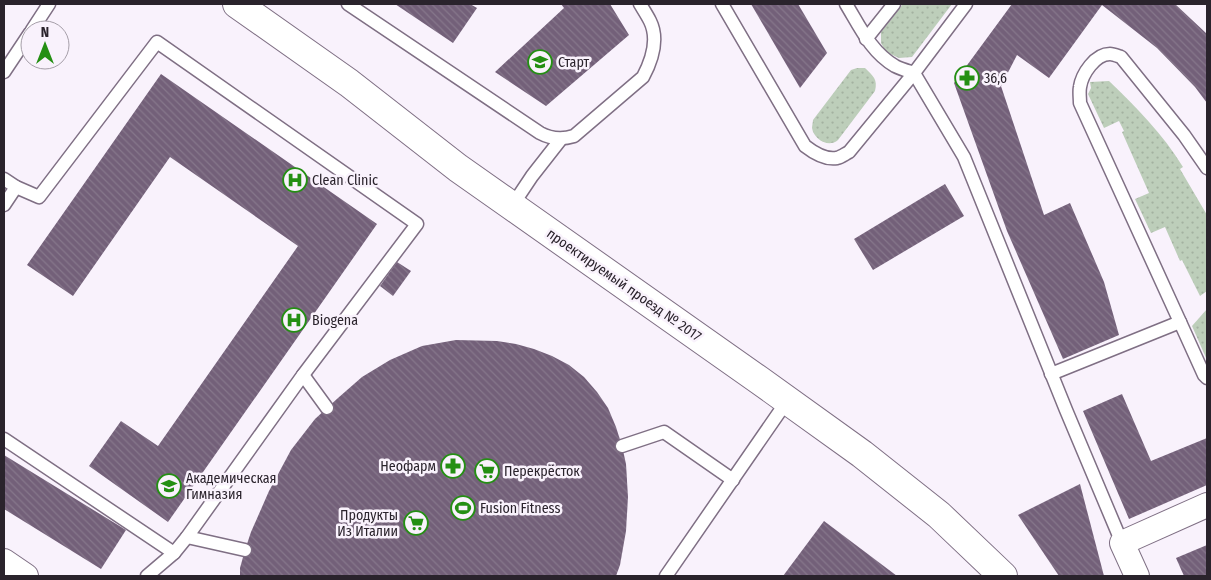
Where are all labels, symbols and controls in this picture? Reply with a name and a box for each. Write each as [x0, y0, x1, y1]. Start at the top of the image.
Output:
north arrow [20, 20, 70, 70]
text: N [41, 24, 49, 41]
school or university icon: Старт [527, 49, 553, 75]
place label: Старт [558, 54, 590, 71]
pharmacy icon: 36,6 [954, 65, 980, 91]
place label: 36,6 [984, 70, 1007, 87]
hospital icon: Clean Clinic [282, 167, 308, 193]
place label: Clean Clinic [312, 172, 378, 189]
street label: проектируемый проезд № 2017 [543, 225, 705, 345]
hospital icon: Biogena [281, 307, 307, 333]
place label: Biogena [312, 312, 358, 329]
pharmacy icon: Неофарм [440, 453, 466, 479]
place label: Неофарм [380, 458, 436, 475]
supermarket icon: Перекрёсток [474, 458, 500, 484]
place label: Перекрёсток [504, 463, 580, 480]
place label: Академическая Гимназия [186, 470, 277, 503]
school or university icon: Академическая Гимназия [156, 473, 182, 499]
sports icon: Fusion Fitness [450, 495, 476, 521]
place label: Fusion Fitness [480, 500, 560, 517]
place label: Продукты Из Италии [337, 507, 398, 540]
supermarket icon: Продукты Из Италии [403, 510, 429, 536]

